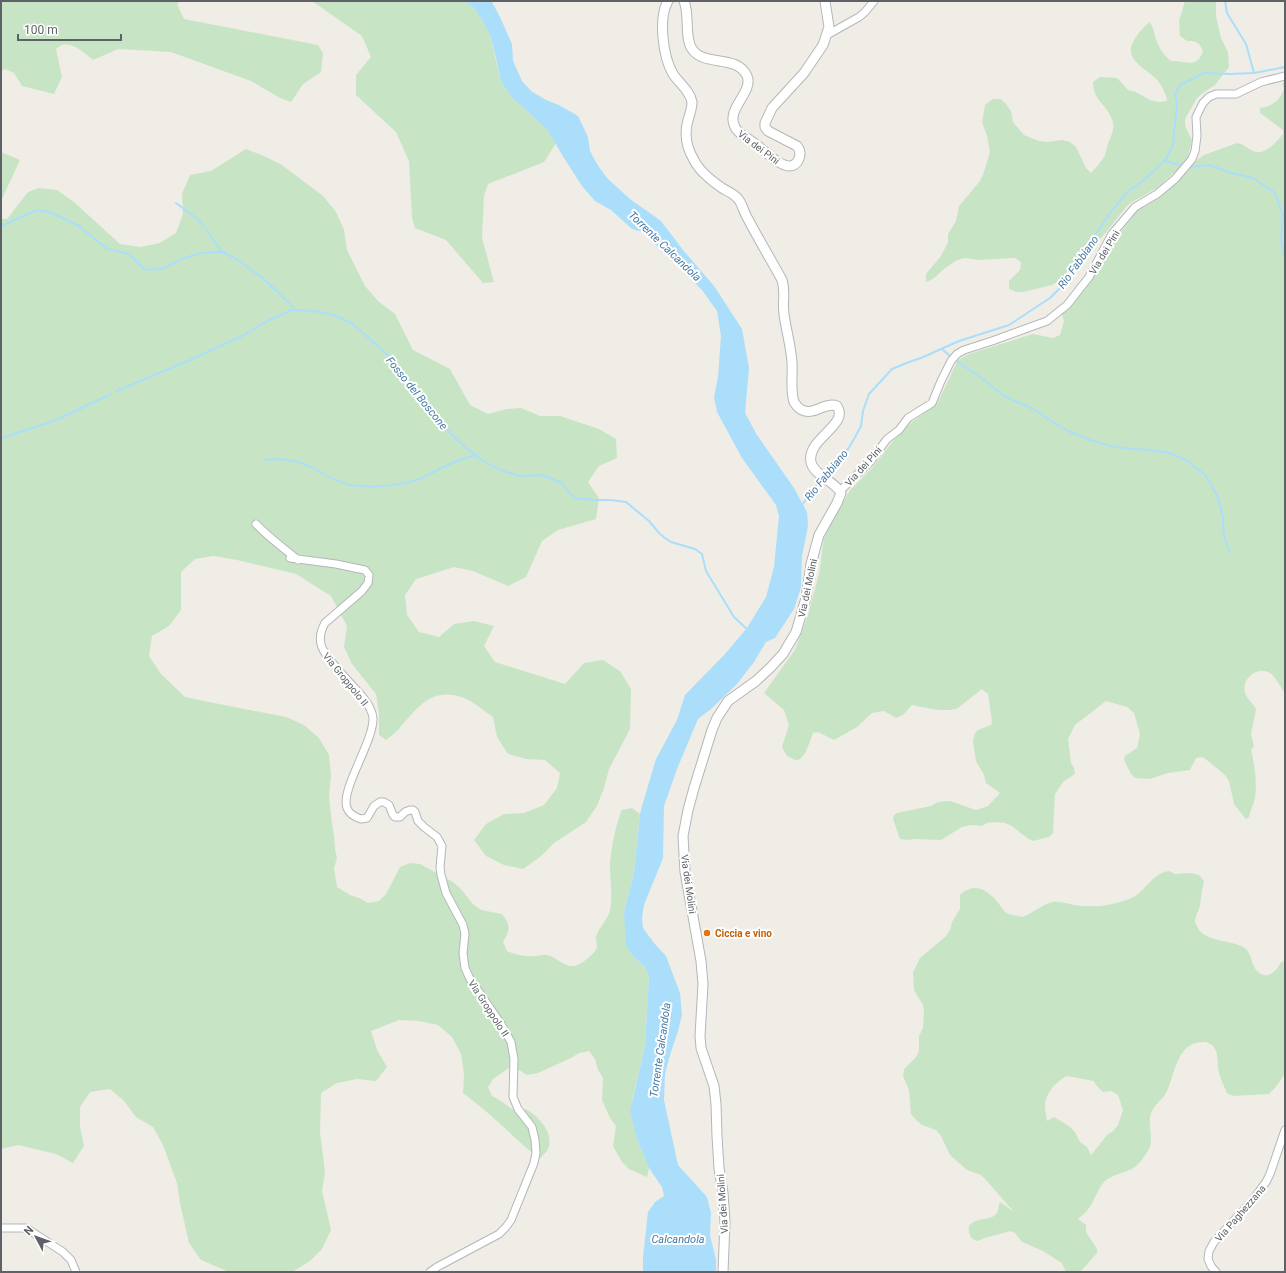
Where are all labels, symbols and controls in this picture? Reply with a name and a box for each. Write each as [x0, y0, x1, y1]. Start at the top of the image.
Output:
scale bar [18, 16, 121, 42]
text: 100 m [24, 23, 58, 37]
street label: Via dei Pini [736, 128, 782, 167]
water label: Torrente Calcandola [626, 208, 704, 284]
street label: Via dei Pini [1087, 228, 1122, 276]
water label: Rio Fabbiano [1055, 233, 1101, 291]
water label: Fosso del Boscone [383, 354, 450, 433]
street label: Via dei Pini [843, 444, 884, 488]
water label: Rio Fabbiano [802, 447, 851, 503]
street label: Via dei Molini [796, 558, 819, 619]
street label: Via Groppolo II [321, 650, 371, 708]
street label: Via dei Molini [679, 854, 698, 914]
marker: Ciccia e vino [702, 928, 712, 938]
place label: Ciccia e vino [715, 928, 772, 939]
street label: Via Groppolo II [466, 978, 511, 1039]
water label: Torrente Calcandola [647, 1002, 674, 1098]
street label: Via dei Molini [715, 1174, 730, 1234]
street label: Via Paghezzana [1213, 1183, 1268, 1244]
north arrow [16, 1217, 56, 1257]
text: N [21, 1223, 36, 1238]
water label: Calcandola [651, 1233, 705, 1246]

